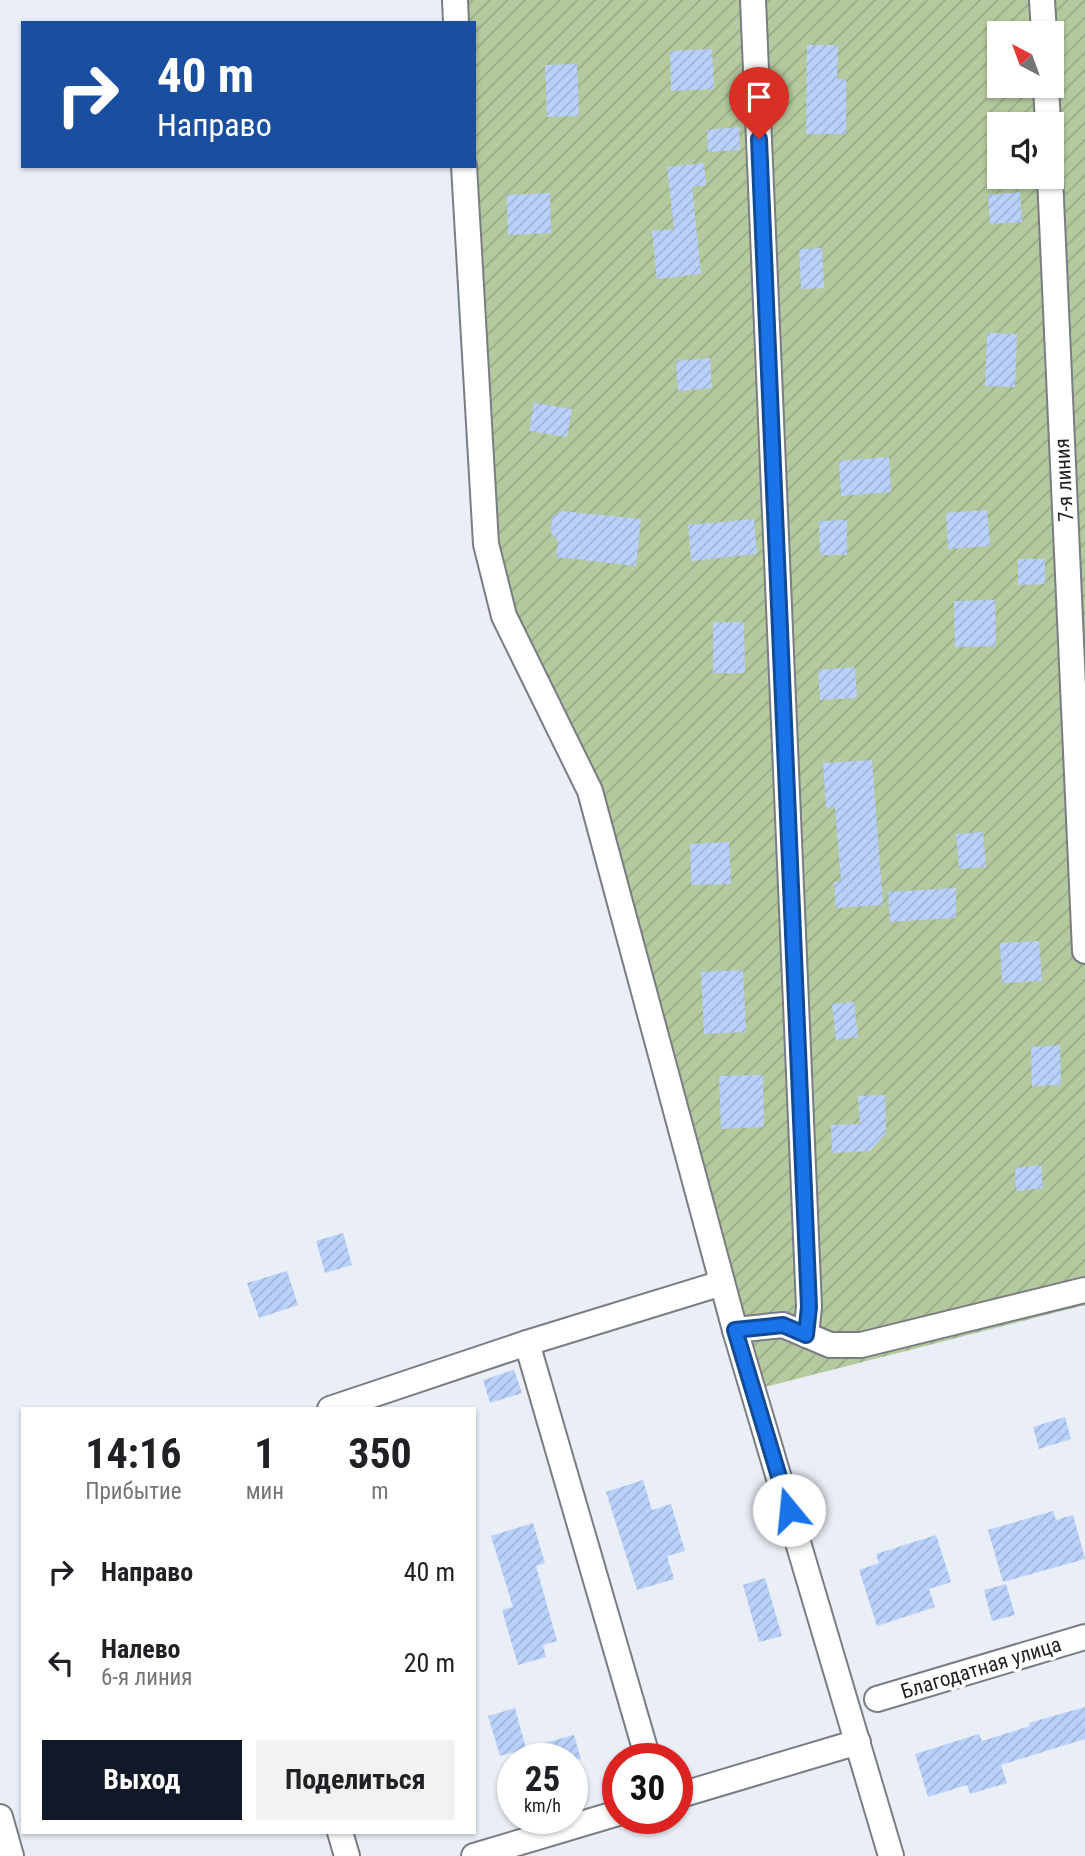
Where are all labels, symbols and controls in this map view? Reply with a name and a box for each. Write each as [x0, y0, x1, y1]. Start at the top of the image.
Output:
north arrow [987, 21, 1064, 98]
map controls [987, 21, 1064, 189]
text: 40 m [157, 47, 254, 104]
icon: right [42, 49, 133, 140]
pin [729, 67, 789, 139]
icon: arrive [740, 78, 778, 116]
text: Направо [157, 106, 272, 144]
button: sound [987, 112, 1064, 189]
street label: 7-я линия [1050, 438, 1078, 522]
text: 14:16 [85, 1429, 182, 1478]
text: 1 [254, 1429, 275, 1478]
text: 350 [348, 1429, 412, 1478]
position arrow [752, 1473, 826, 1547]
text: Прибытие [85, 1478, 182, 1505]
text: мин [246, 1478, 284, 1505]
text: m [371, 1478, 389, 1505]
icon: right [42, 1553, 80, 1591]
text: Направо [101, 1557, 193, 1587]
text: 40 m [404, 1557, 455, 1587]
street label: Благодатная улица [898, 1632, 1064, 1704]
text: Налево [101, 1634, 181, 1664]
icon: left [42, 1644, 80, 1682]
text: 20 m [404, 1648, 455, 1678]
text: 6-я линия [101, 1664, 192, 1691]
button: Выход [42, 1740, 242, 1820]
button: Поделиться [256, 1740, 455, 1820]
speed limit sign: 30 [602, 1743, 693, 1834]
text: 25 [525, 1759, 560, 1800]
text: km/h [524, 1795, 561, 1816]

